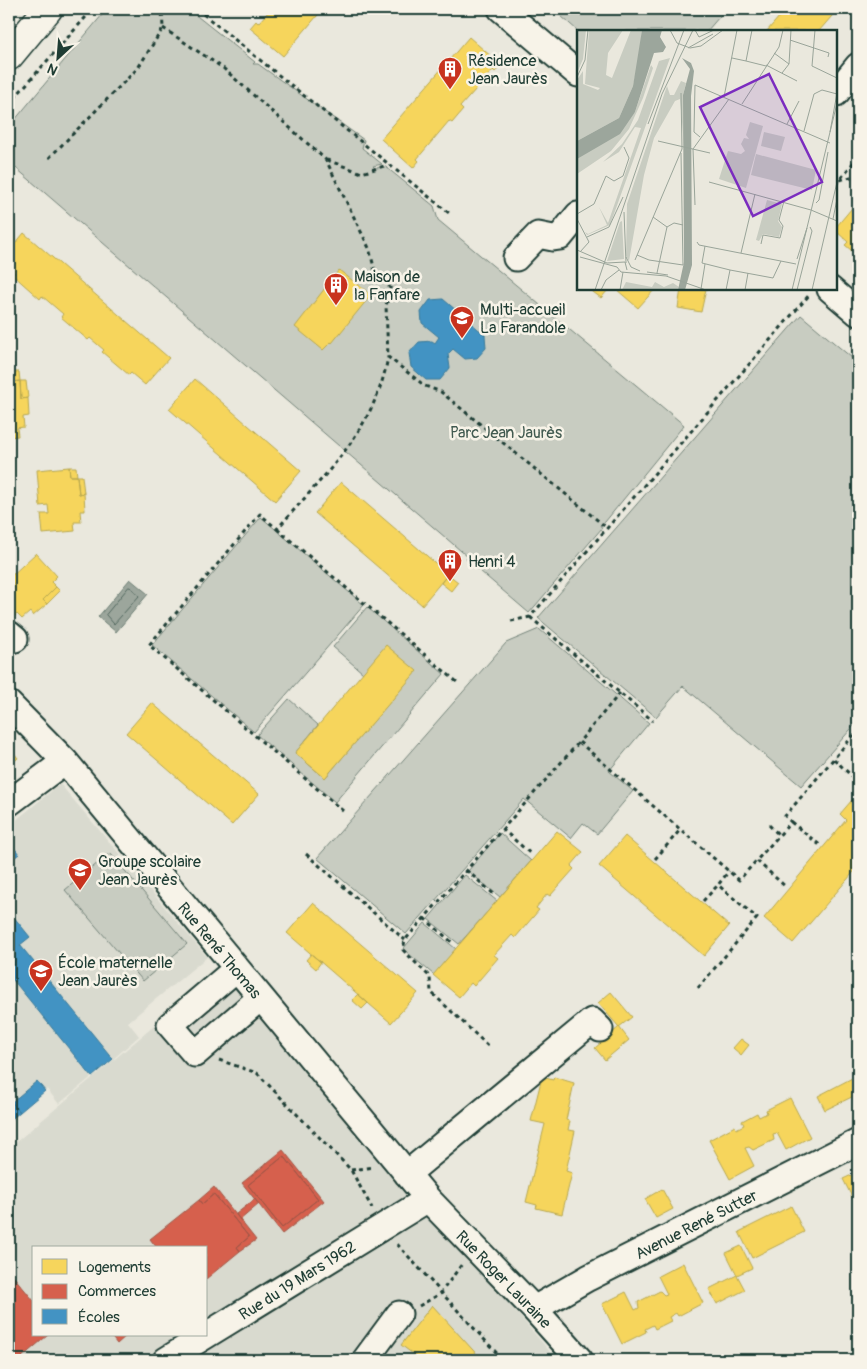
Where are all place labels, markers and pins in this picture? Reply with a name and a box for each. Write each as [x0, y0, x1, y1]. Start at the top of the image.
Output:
place label: Résidence Jean Jaurès [468, 51, 547, 89]
building icon: Résidence Jean Jaurès [437, 56, 463, 90]
place label: Maison de la Fanfare [354, 267, 420, 305]
building icon: Maison de la Fanfare [323, 272, 349, 306]
place label: Multi-accueil La Farandole [480, 300, 566, 338]
school or university icon: Multi-accueil La Farandole [449, 305, 475, 339]
building icon: Henri 4 [437, 548, 463, 582]
place label: Henri 4 [468, 552, 515, 572]
place label: Groupe scolaire Jean Jaurès [98, 852, 201, 890]
school or university icon: Groupe scolaire Jean Jaurès [67, 857, 93, 891]
place label: École maternelle Jean Jaurès [58, 953, 173, 991]
school or university icon: École maternelle Jean Jaurès [28, 958, 54, 992]

